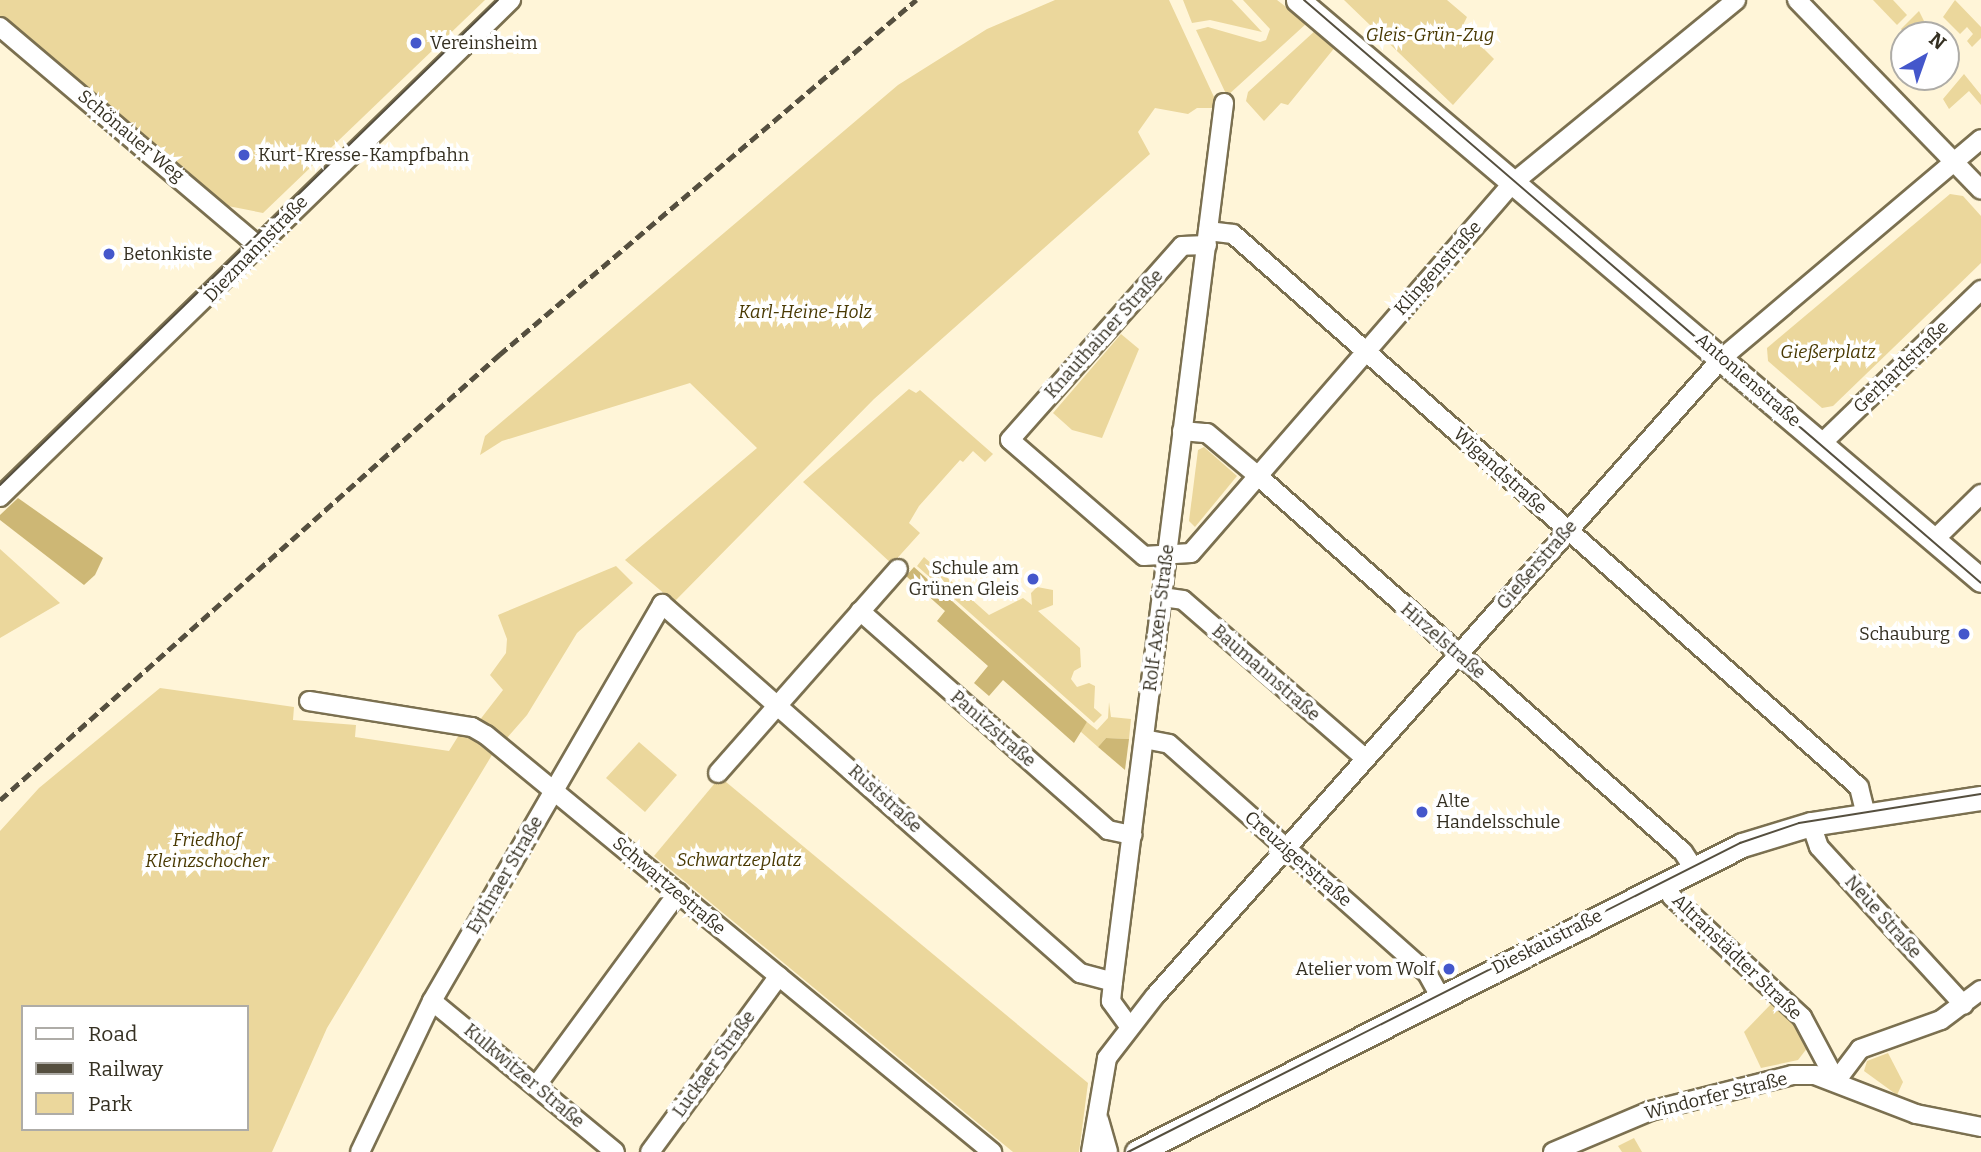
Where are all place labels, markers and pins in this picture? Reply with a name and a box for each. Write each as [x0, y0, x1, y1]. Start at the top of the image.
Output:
place label: Vereinsheim [430, 32, 537, 54]
marker: Vereinsheim [408, 35, 424, 51]
place label: Kurt-Kresse-Kampfbahn [258, 144, 469, 166]
marker: Kurt-Kresse-Kampfbahn [236, 147, 252, 163]
place label: Betonkiste [123, 243, 212, 265]
marker: Betonkiste [101, 246, 117, 262]
place label: Schule am Grünen Gleis [908, 558, 1019, 600]
marker: Schule am Grünen Gleis [1025, 571, 1041, 587]
place label: Schauburg [1859, 623, 1950, 645]
marker: Schauburg [1956, 626, 1972, 642]
place label: Alte Handelsschule [1436, 791, 1560, 834]
marker: Alte Handelsschule [1414, 804, 1430, 820]
place label: Atelier vom Wolf [1296, 958, 1435, 980]
marker: Atelier vom Wolf [1441, 961, 1457, 977]

